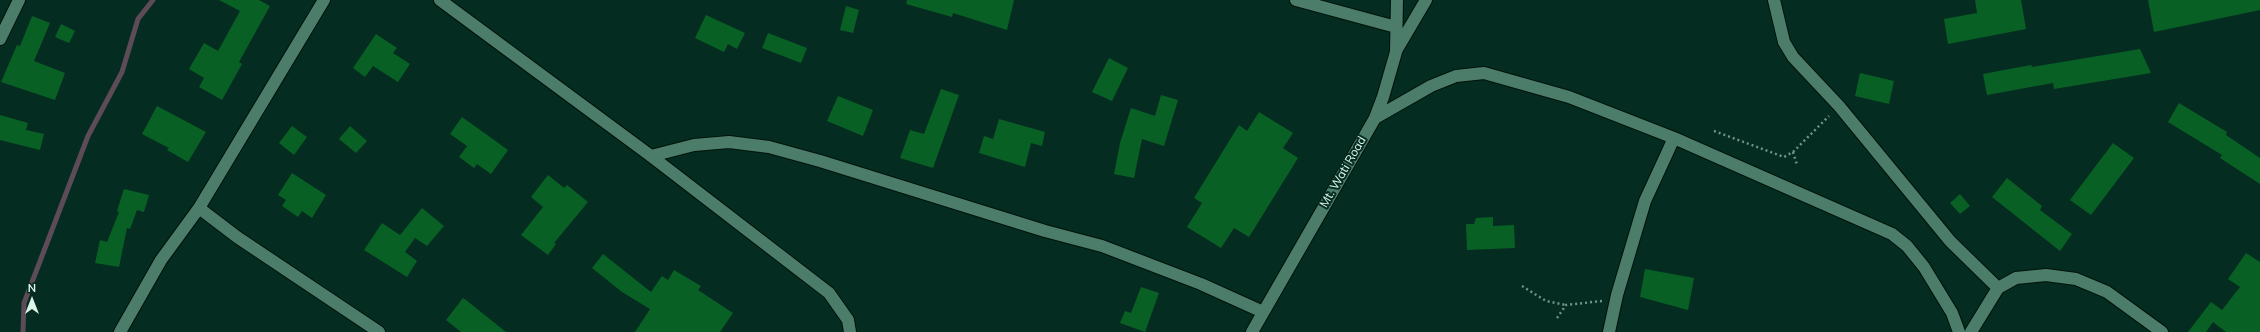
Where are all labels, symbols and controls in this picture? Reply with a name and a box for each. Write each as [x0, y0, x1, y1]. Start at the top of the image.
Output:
street label: Mt. Wati Road [1317, 134, 1369, 210]
north arrow [12, 280, 52, 320]
text: N [28, 281, 36, 295]

